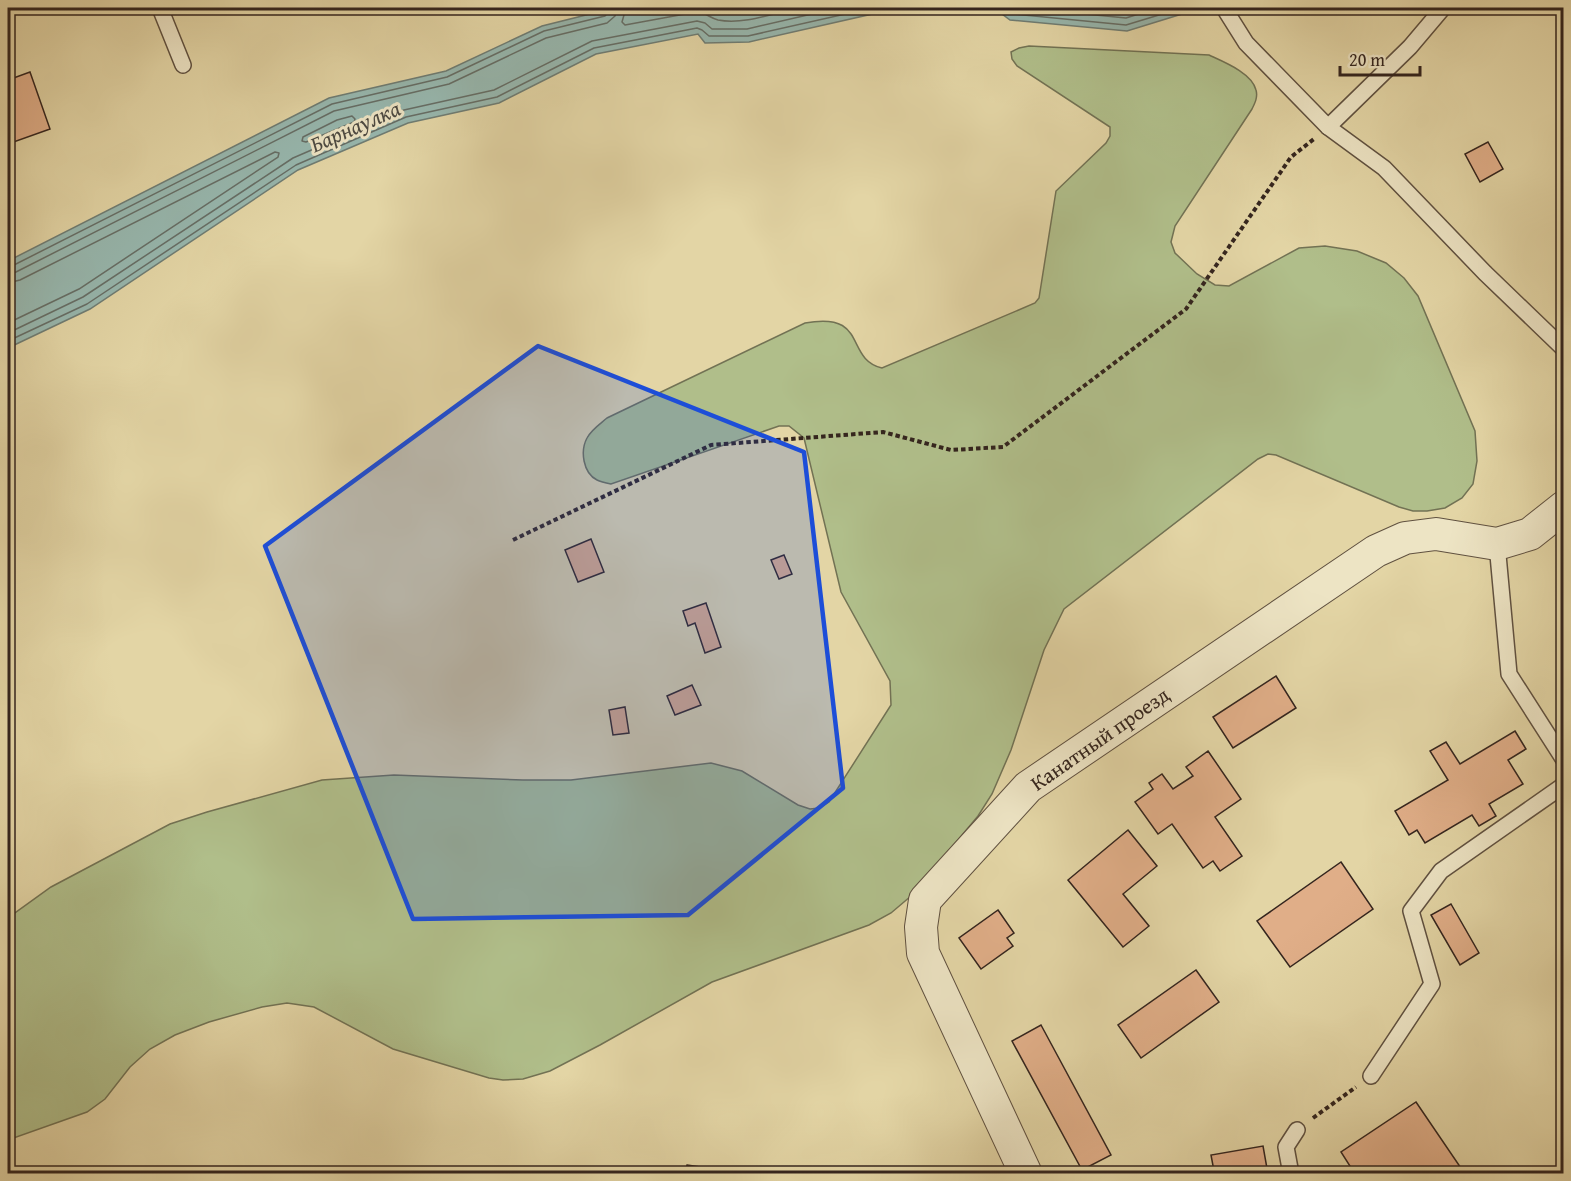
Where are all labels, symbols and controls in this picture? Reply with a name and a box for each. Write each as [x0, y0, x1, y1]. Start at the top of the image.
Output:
scale bar [1340, 39, 1420, 77]
text: 20 m [1349, 46, 1385, 73]
water label: Барнаулка [305, 92, 405, 160]
street label: Канатный проезд [1024, 679, 1176, 798]

